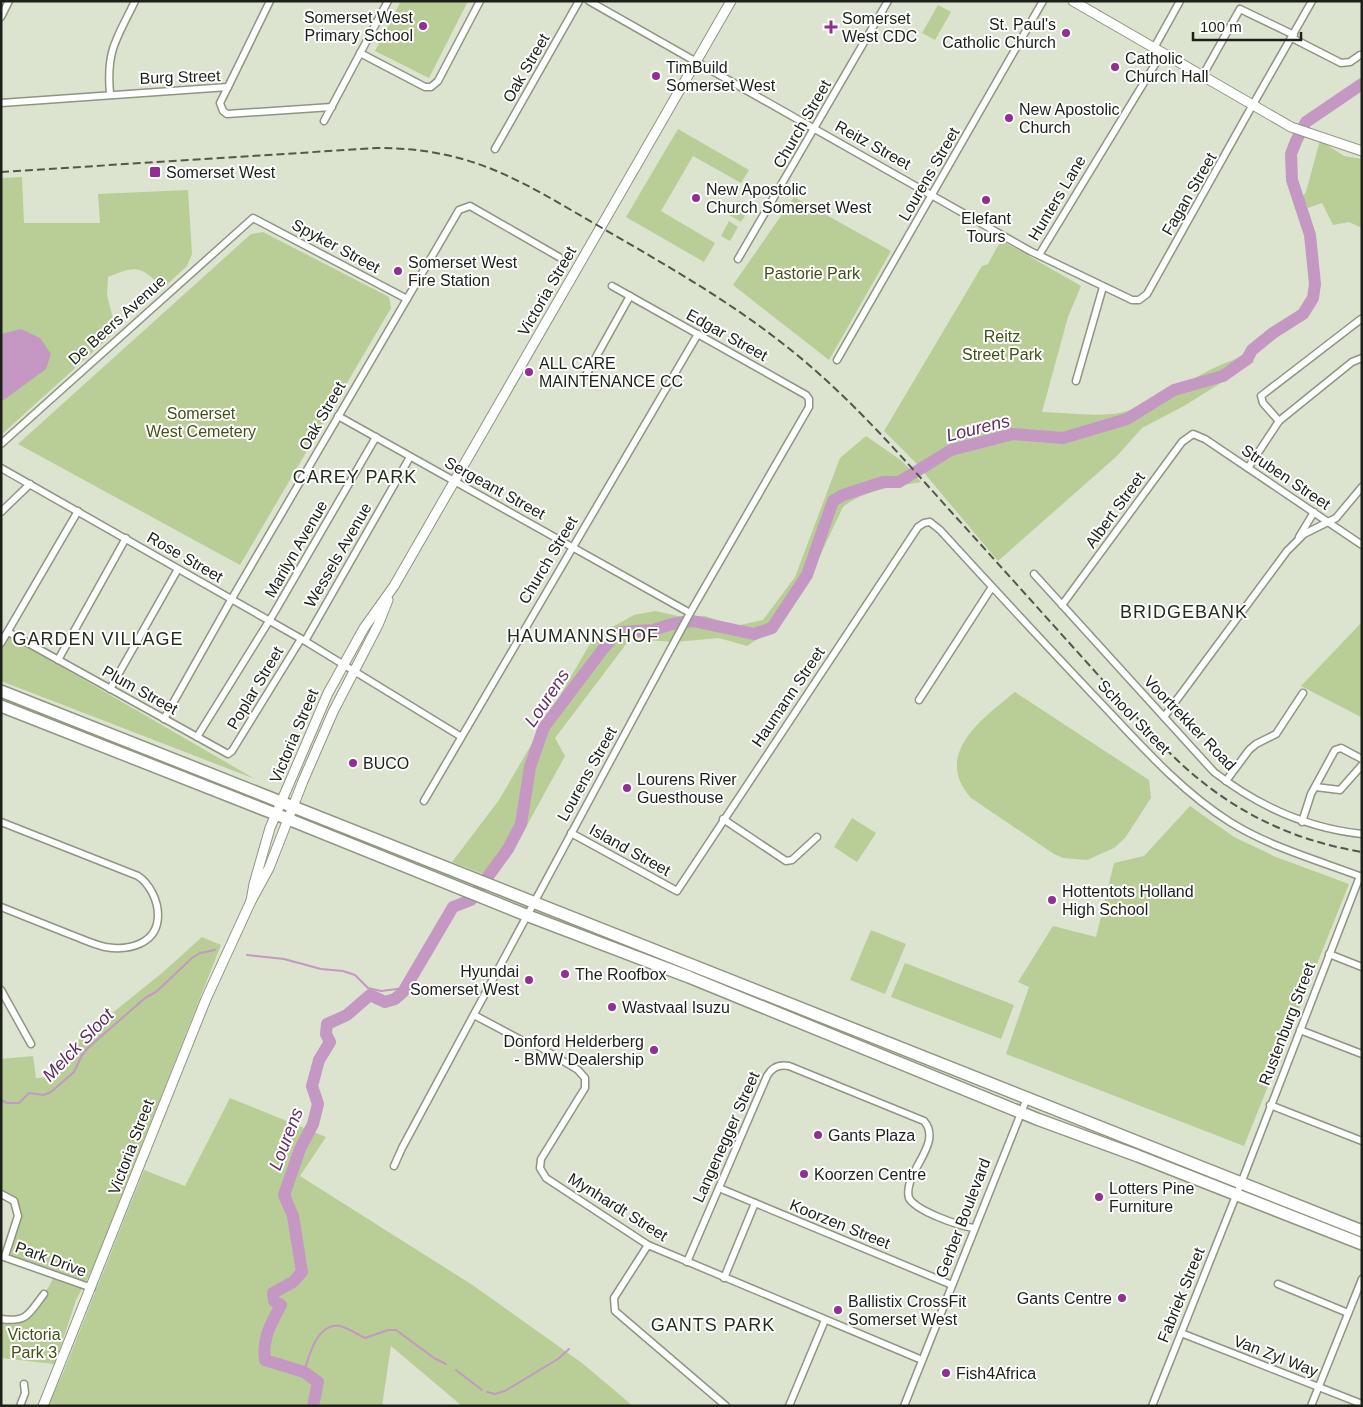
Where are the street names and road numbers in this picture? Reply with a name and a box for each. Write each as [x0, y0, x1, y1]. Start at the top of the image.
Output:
street label: Oak Street [500, 30, 553, 105]
street label: Burg Street [139, 67, 221, 87]
street label: Church Street [770, 77, 834, 171]
street label: Reitz Street [832, 117, 914, 173]
street label: Lourens Street [895, 124, 963, 224]
street label: Fagan Street [1159, 149, 1220, 238]
street label: Hunters Lane [1025, 152, 1089, 244]
street label: Spyker Street [289, 216, 383, 277]
street label: Victoria Street [515, 243, 580, 339]
street label: De Beers Avenue [65, 272, 169, 368]
street label: Edgar Street [684, 306, 771, 364]
street label: Oak Street [296, 378, 349, 453]
street label: Struben Street [1238, 441, 1334, 513]
street label: Sergeant Street [442, 453, 549, 523]
street label: Albert Street [1082, 469, 1148, 551]
street label: Marilyn Avenue [261, 497, 331, 600]
street label: Wessels Avenue [301, 500, 375, 610]
street label: Church Street [515, 513, 581, 607]
street label: Rose Street [144, 529, 226, 586]
street label: Poplar Street [224, 643, 287, 732]
street label: Haumann Street [748, 643, 828, 750]
street label: Plum Street [99, 662, 181, 718]
street label: Voortrekker Road [1141, 672, 1239, 774]
street label: School Street [1095, 677, 1174, 758]
street label: Victoria Street [267, 686, 322, 785]
street label: Lourens Street [554, 723, 620, 824]
street label: Island Street [587, 821, 674, 879]
street label: Rustenburg Street [1256, 960, 1318, 1088]
street label: Langenegger Street [689, 1068, 763, 1205]
street label: Victoria Street [105, 1097, 157, 1197]
street label: Gerber Boulevard [932, 1156, 994, 1280]
street label: Mynhardt Street [565, 1170, 671, 1245]
street label: Koorzen Street [787, 1196, 893, 1252]
street label: Park Drive [13, 1238, 89, 1280]
street label: Fabriek Street [1154, 1245, 1208, 1345]
street label: Van Zyl Way [1231, 1332, 1321, 1380]

